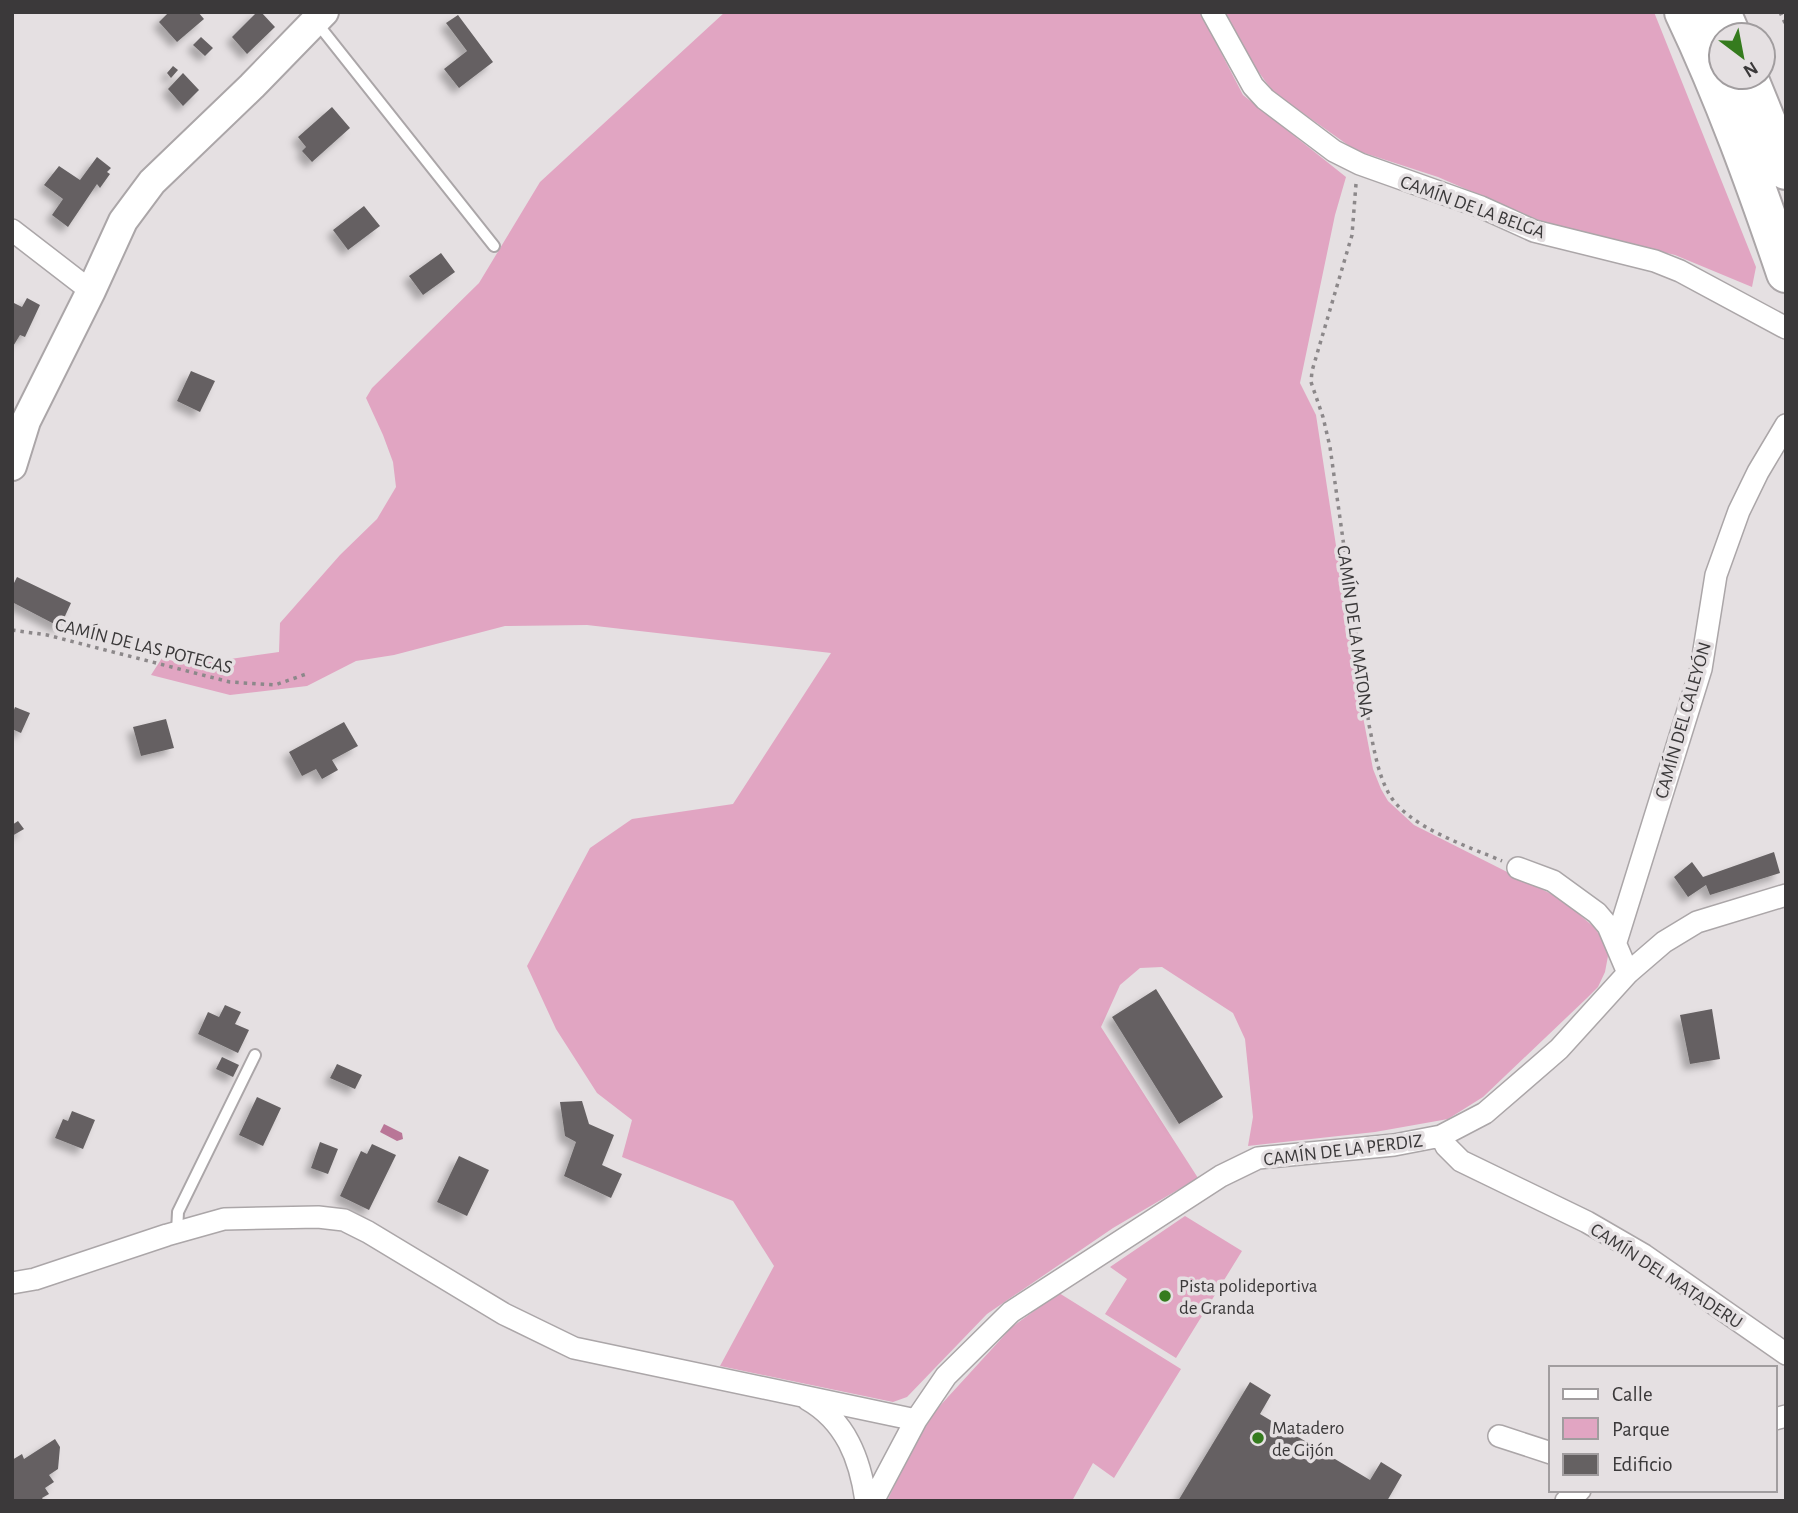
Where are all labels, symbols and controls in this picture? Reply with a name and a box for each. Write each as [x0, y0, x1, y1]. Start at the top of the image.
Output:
north arrow [1707, 21, 1777, 91]
text: N [1740, 58, 1761, 81]
street label: CAMÍN DE LA BELGA [1398, 170, 1548, 242]
street label: CAMÍN DE LA MATONA [1333, 544, 1378, 718]
street label: CAMÍN DE LAS POTECAS [53, 613, 235, 678]
street label: CAMÍN DEL CALEYÓN [1650, 639, 1715, 801]
street label: CAMÍN DE LA PERDIZ [1262, 1129, 1424, 1170]
street label: CAMÍN DEL MATADERU [1587, 1218, 1747, 1332]
place label: Pista polideportiva de Granda [1179, 1277, 1318, 1318]
marker: Pista polideportiva de Granda [1157, 1288, 1173, 1304]
legend [1549, 1366, 1777, 1492]
text: Calle [1612, 1384, 1653, 1405]
place label: Matadero de Gijón [1272, 1419, 1344, 1460]
text: Parque [1612, 1419, 1670, 1440]
marker: Matadero de Gijón [1250, 1430, 1266, 1446]
text: Edificio [1612, 1454, 1673, 1475]

